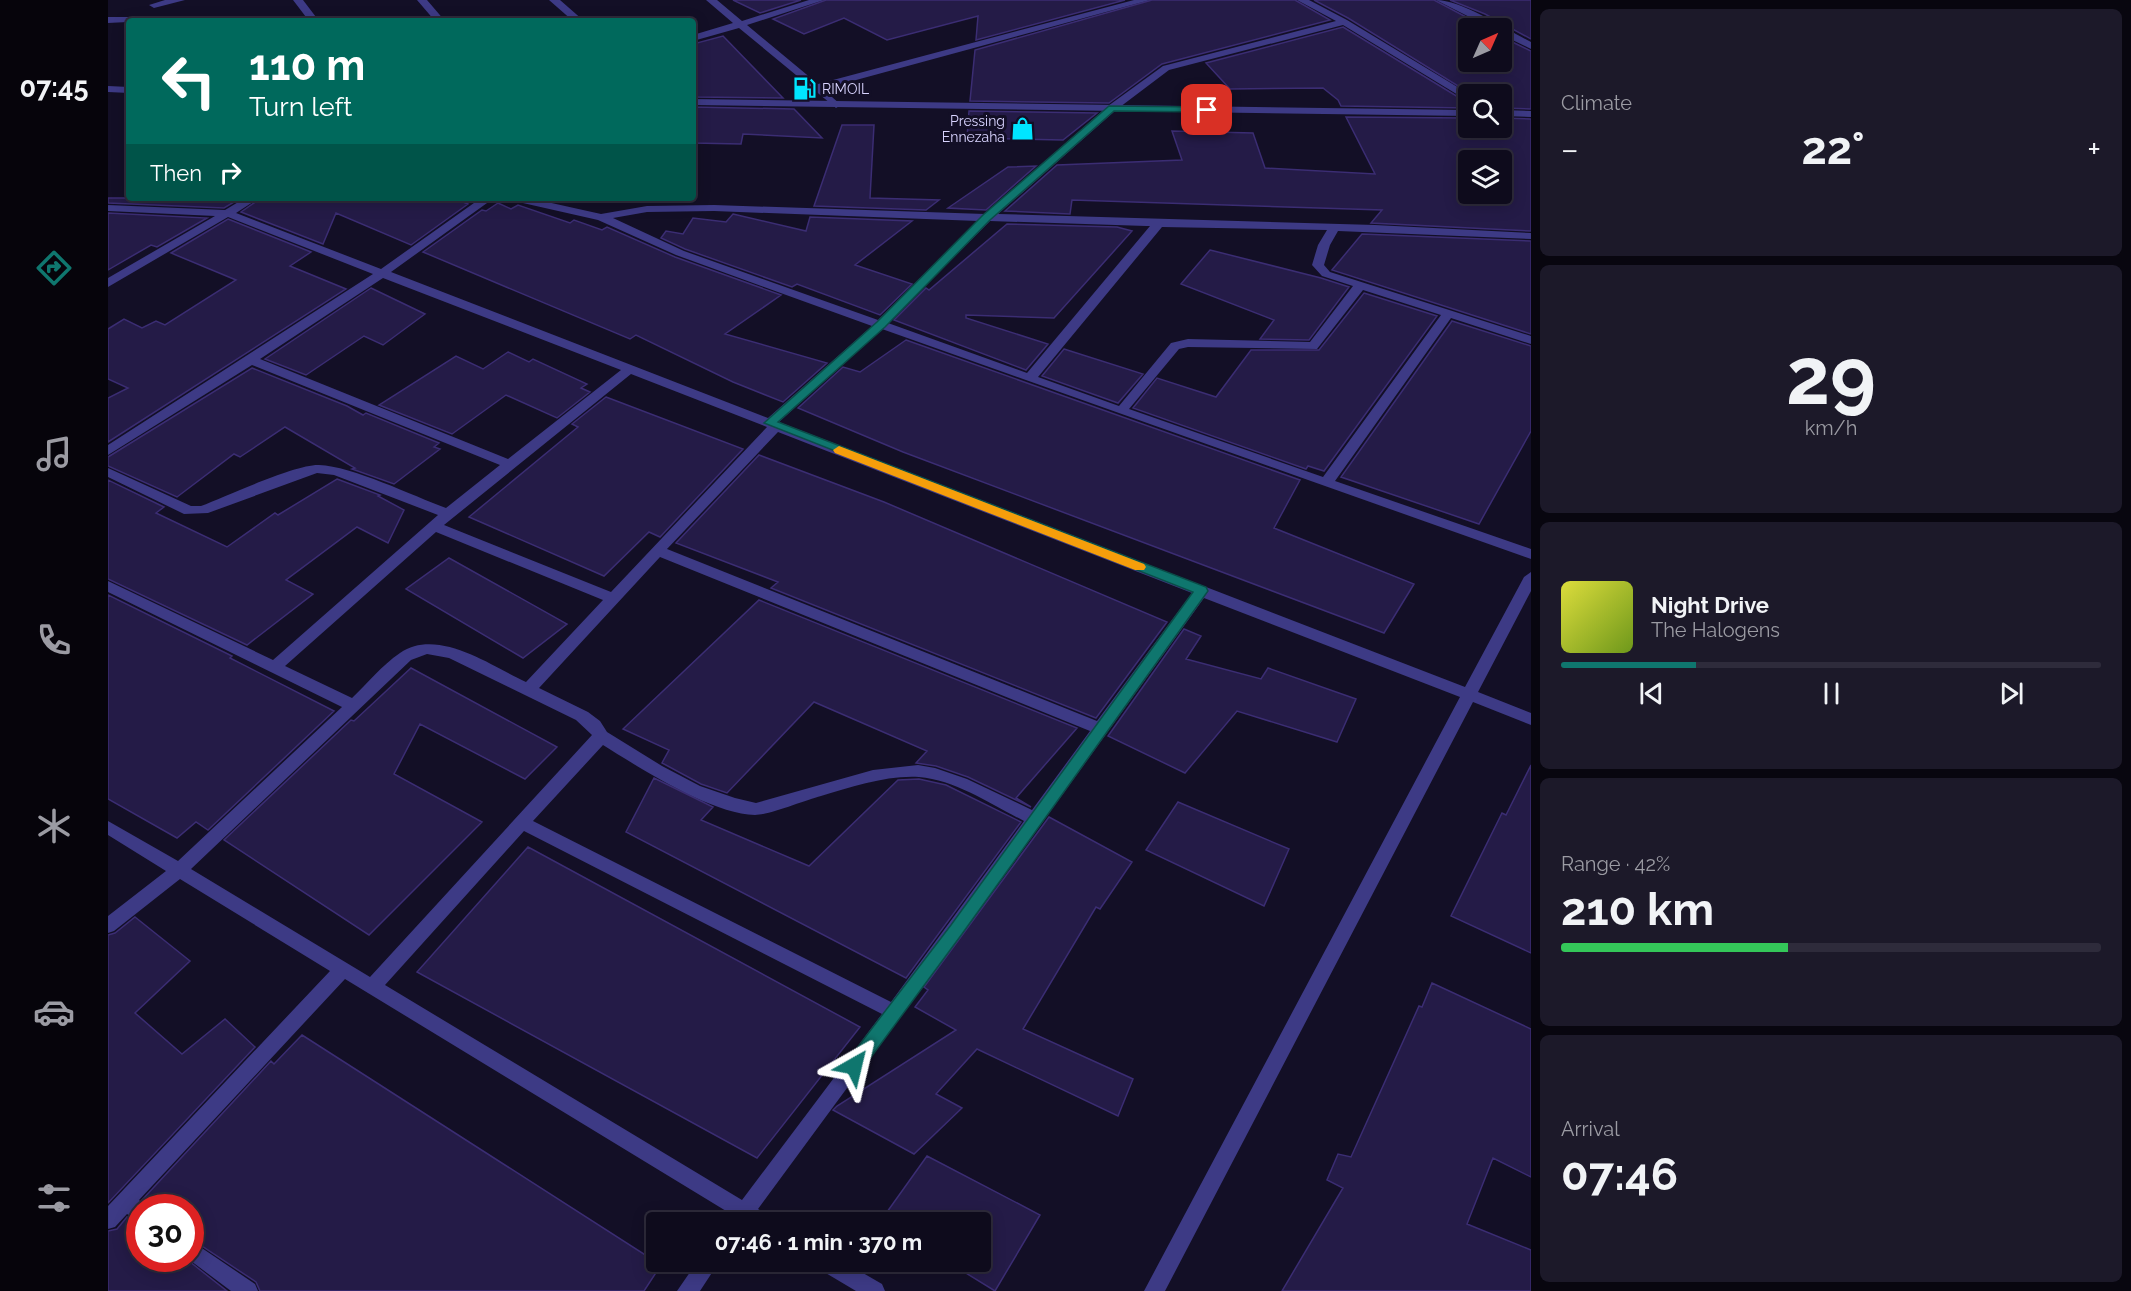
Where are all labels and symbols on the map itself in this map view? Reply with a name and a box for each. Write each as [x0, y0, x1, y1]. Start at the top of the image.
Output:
north arrow [1458, 18, 1512, 72]
fuel station icon: RIMOIL [791, 76, 817, 102]
place label: RIMOIL [822, 81, 869, 97]
pin [1181, 84, 1232, 135]
place label: Pressing Ennezaha [942, 113, 1005, 145]
shop icon: Pressing Ennezaha [1010, 116, 1036, 142]
position arrow [822, 1034, 886, 1098]
speed limit sign: 30 [126, 1194, 204, 1272]

